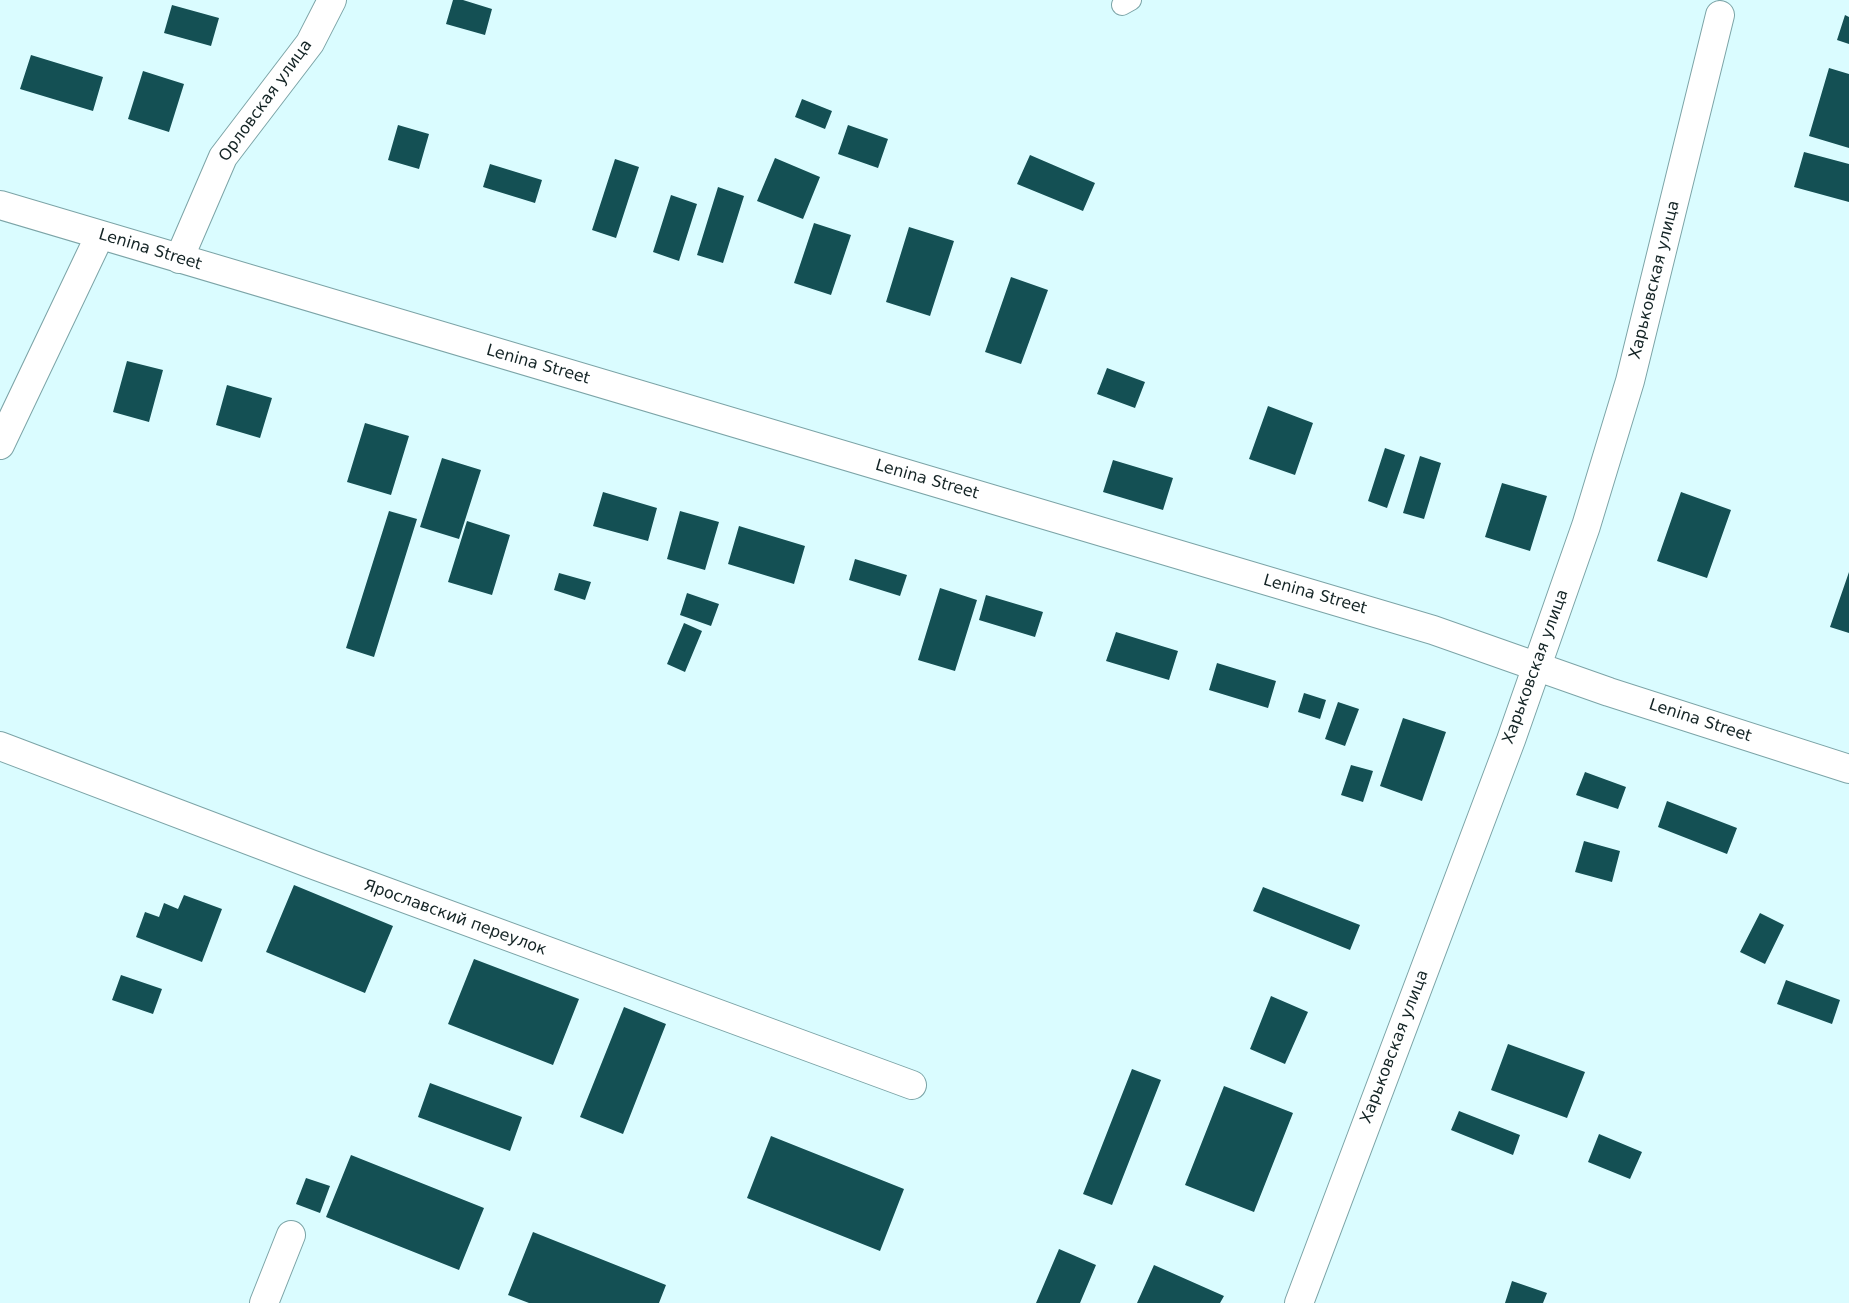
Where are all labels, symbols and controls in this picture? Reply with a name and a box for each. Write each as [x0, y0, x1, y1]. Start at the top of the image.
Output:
street label: Орловская улица [215, 36, 317, 166]
street label: Харьковская улица [1626, 199, 1684, 361]
street label: Lenina Street [96, 225, 204, 275]
street label: Lenina Street [484, 341, 592, 389]
street label: Lenina Street [873, 456, 981, 504]
street label: Lenina Street [1261, 571, 1369, 619]
street label: Харьковская улица [1499, 587, 1573, 747]
street label: Lenina Street [1646, 695, 1754, 747]
street label: Ярославский переулок [361, 876, 549, 960]
street label: Харьковская улица [1357, 967, 1433, 1127]

